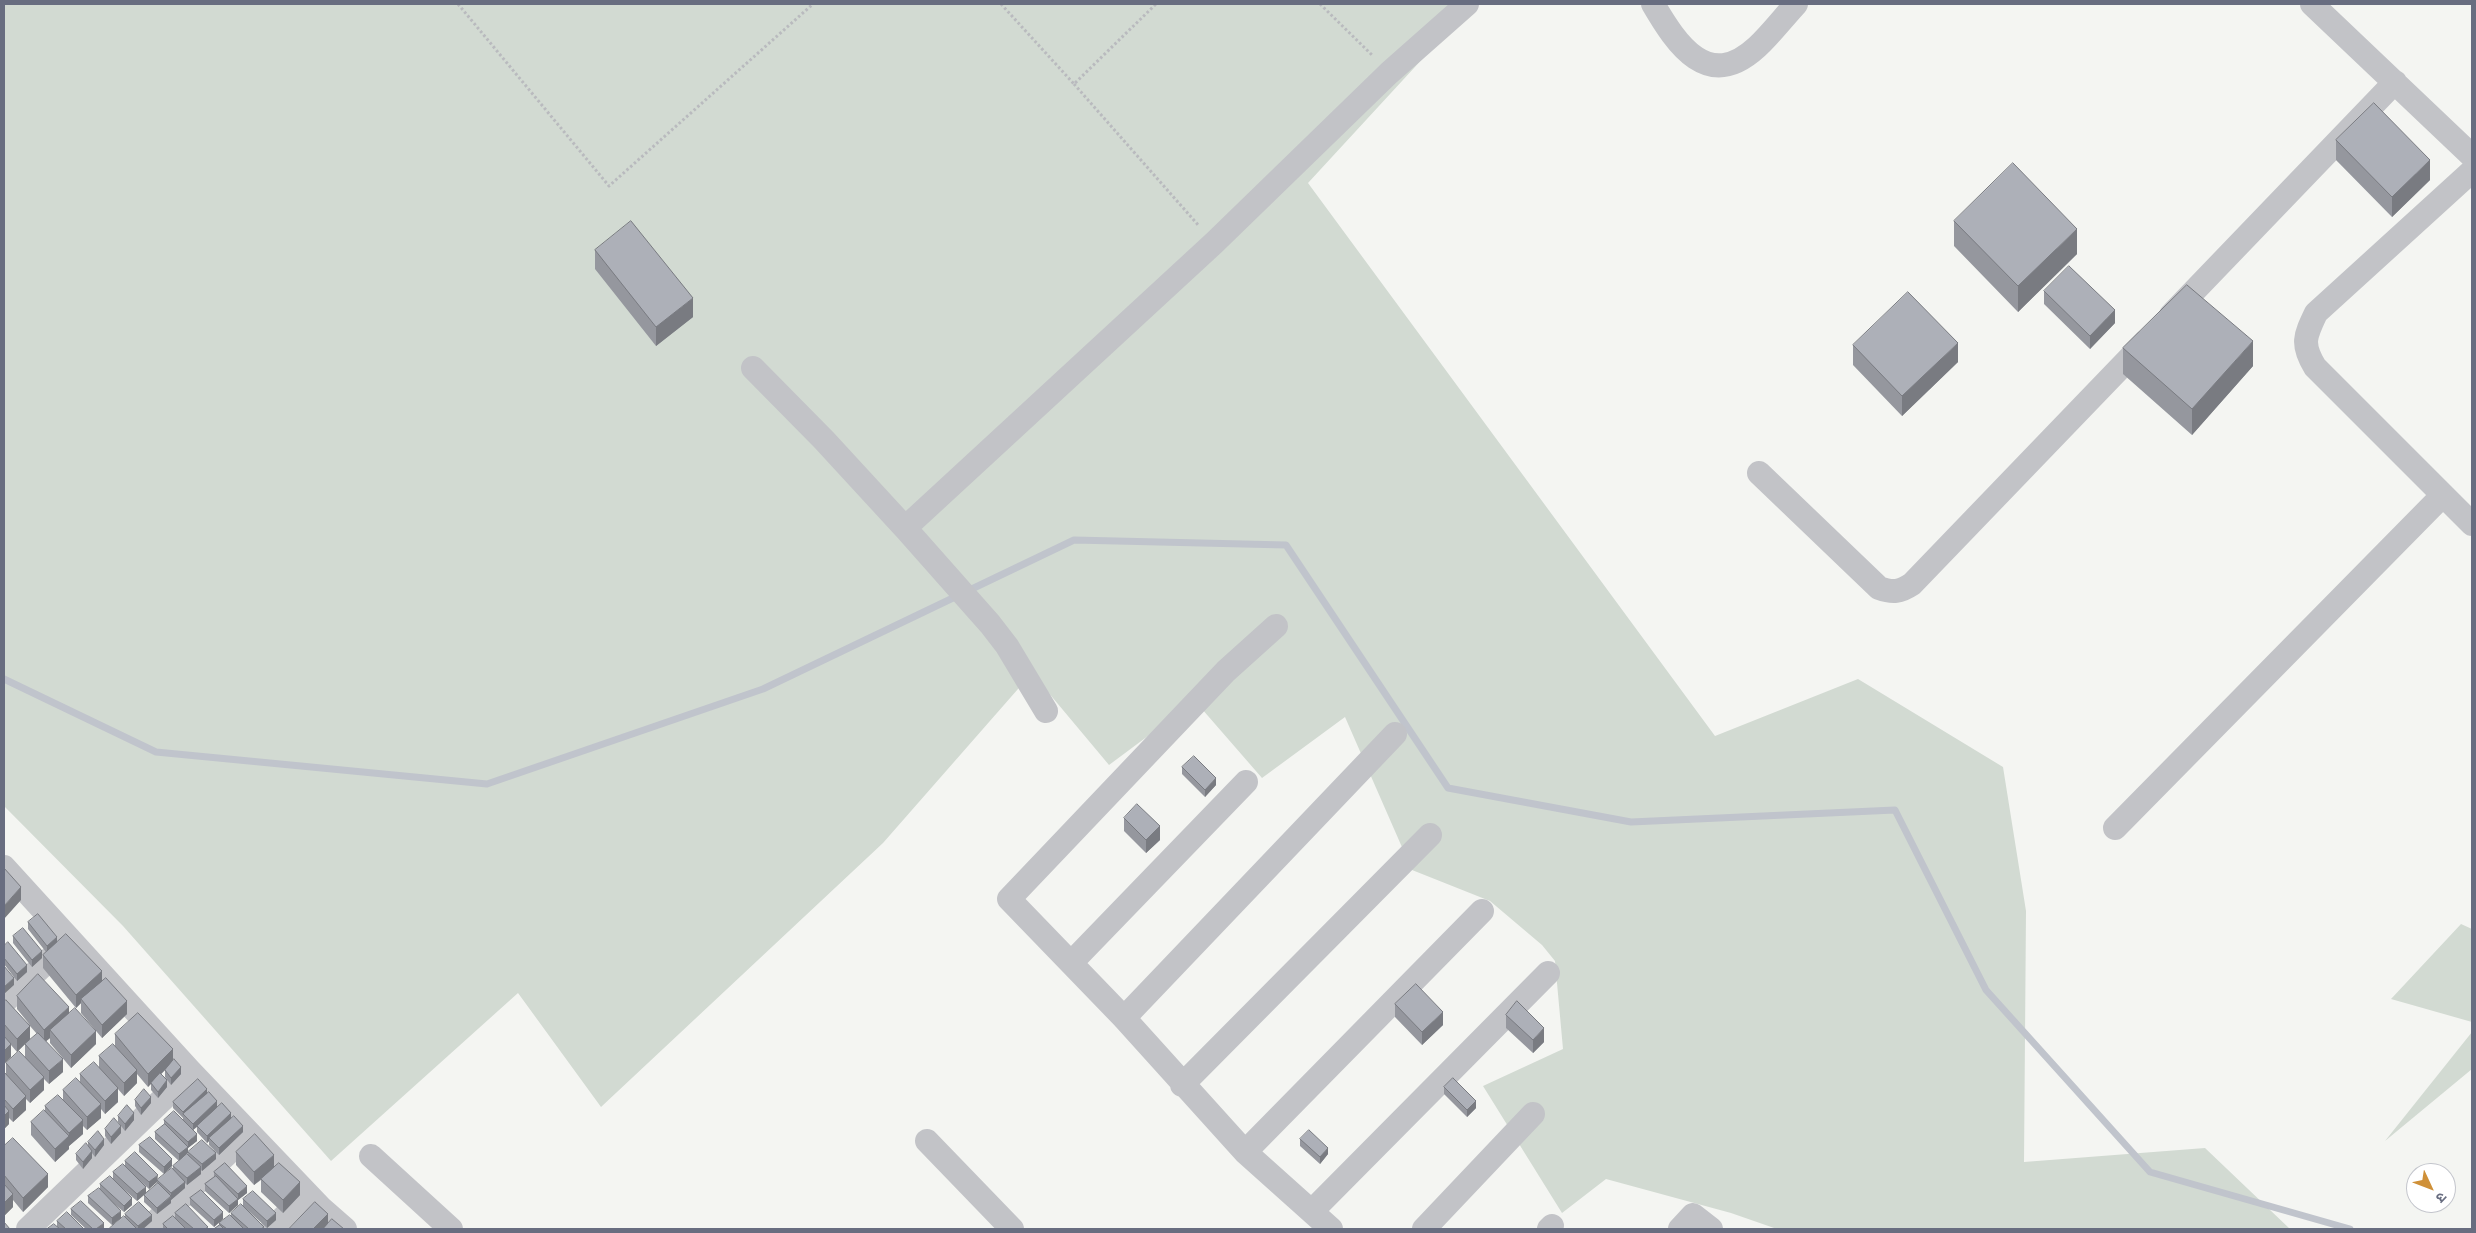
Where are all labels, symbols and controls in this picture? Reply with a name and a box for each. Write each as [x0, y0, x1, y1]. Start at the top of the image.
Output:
north arrow [2406, 1163, 2456, 1213]
text: उ [2433, 1189, 2451, 1207]

